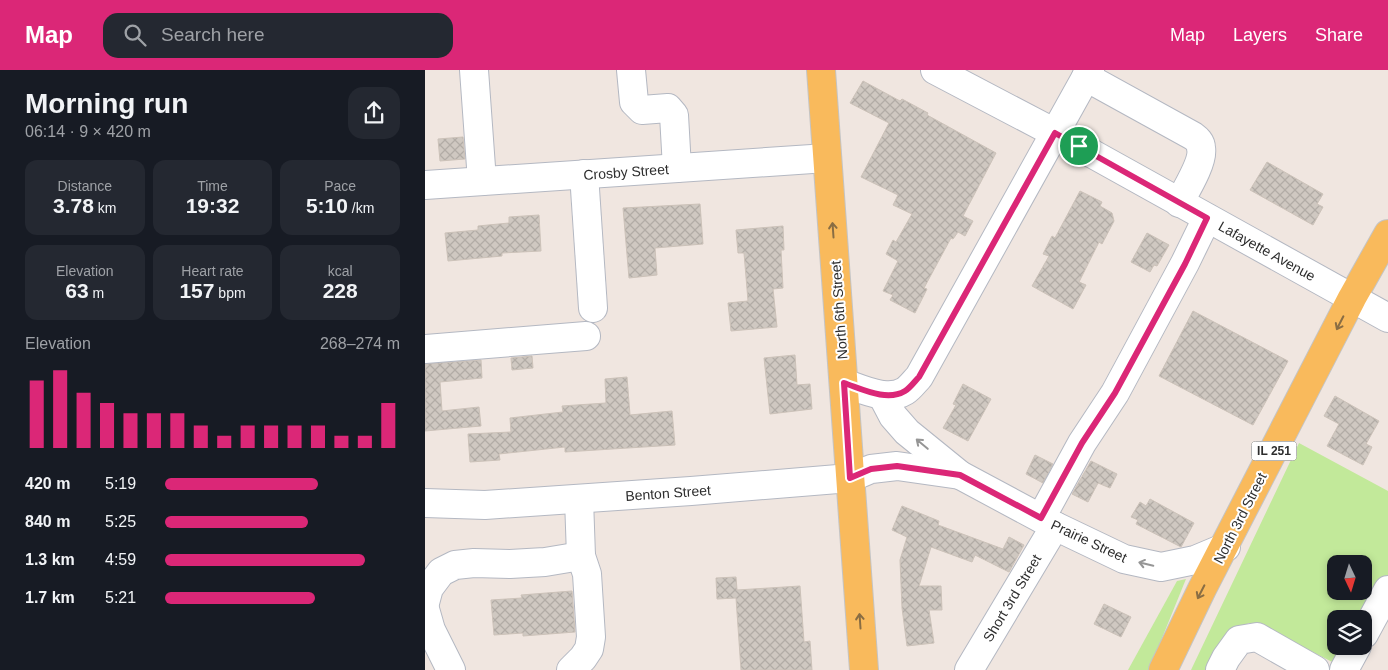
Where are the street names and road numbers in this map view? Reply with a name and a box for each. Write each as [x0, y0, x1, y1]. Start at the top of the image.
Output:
street label: Crosby Street [583, 161, 669, 183]
street label: Lafayette Avenue [1216, 218, 1318, 284]
street label: North 6th Street [828, 260, 850, 360]
road number: IL 251 [1251, 442, 1297, 461]
street label: North 3rd Street [1210, 470, 1270, 566]
street label: Benton Street [625, 482, 711, 504]
street label: Prairie Street [1049, 516, 1129, 566]
street label: Short 3rd Street [980, 551, 1044, 644]

